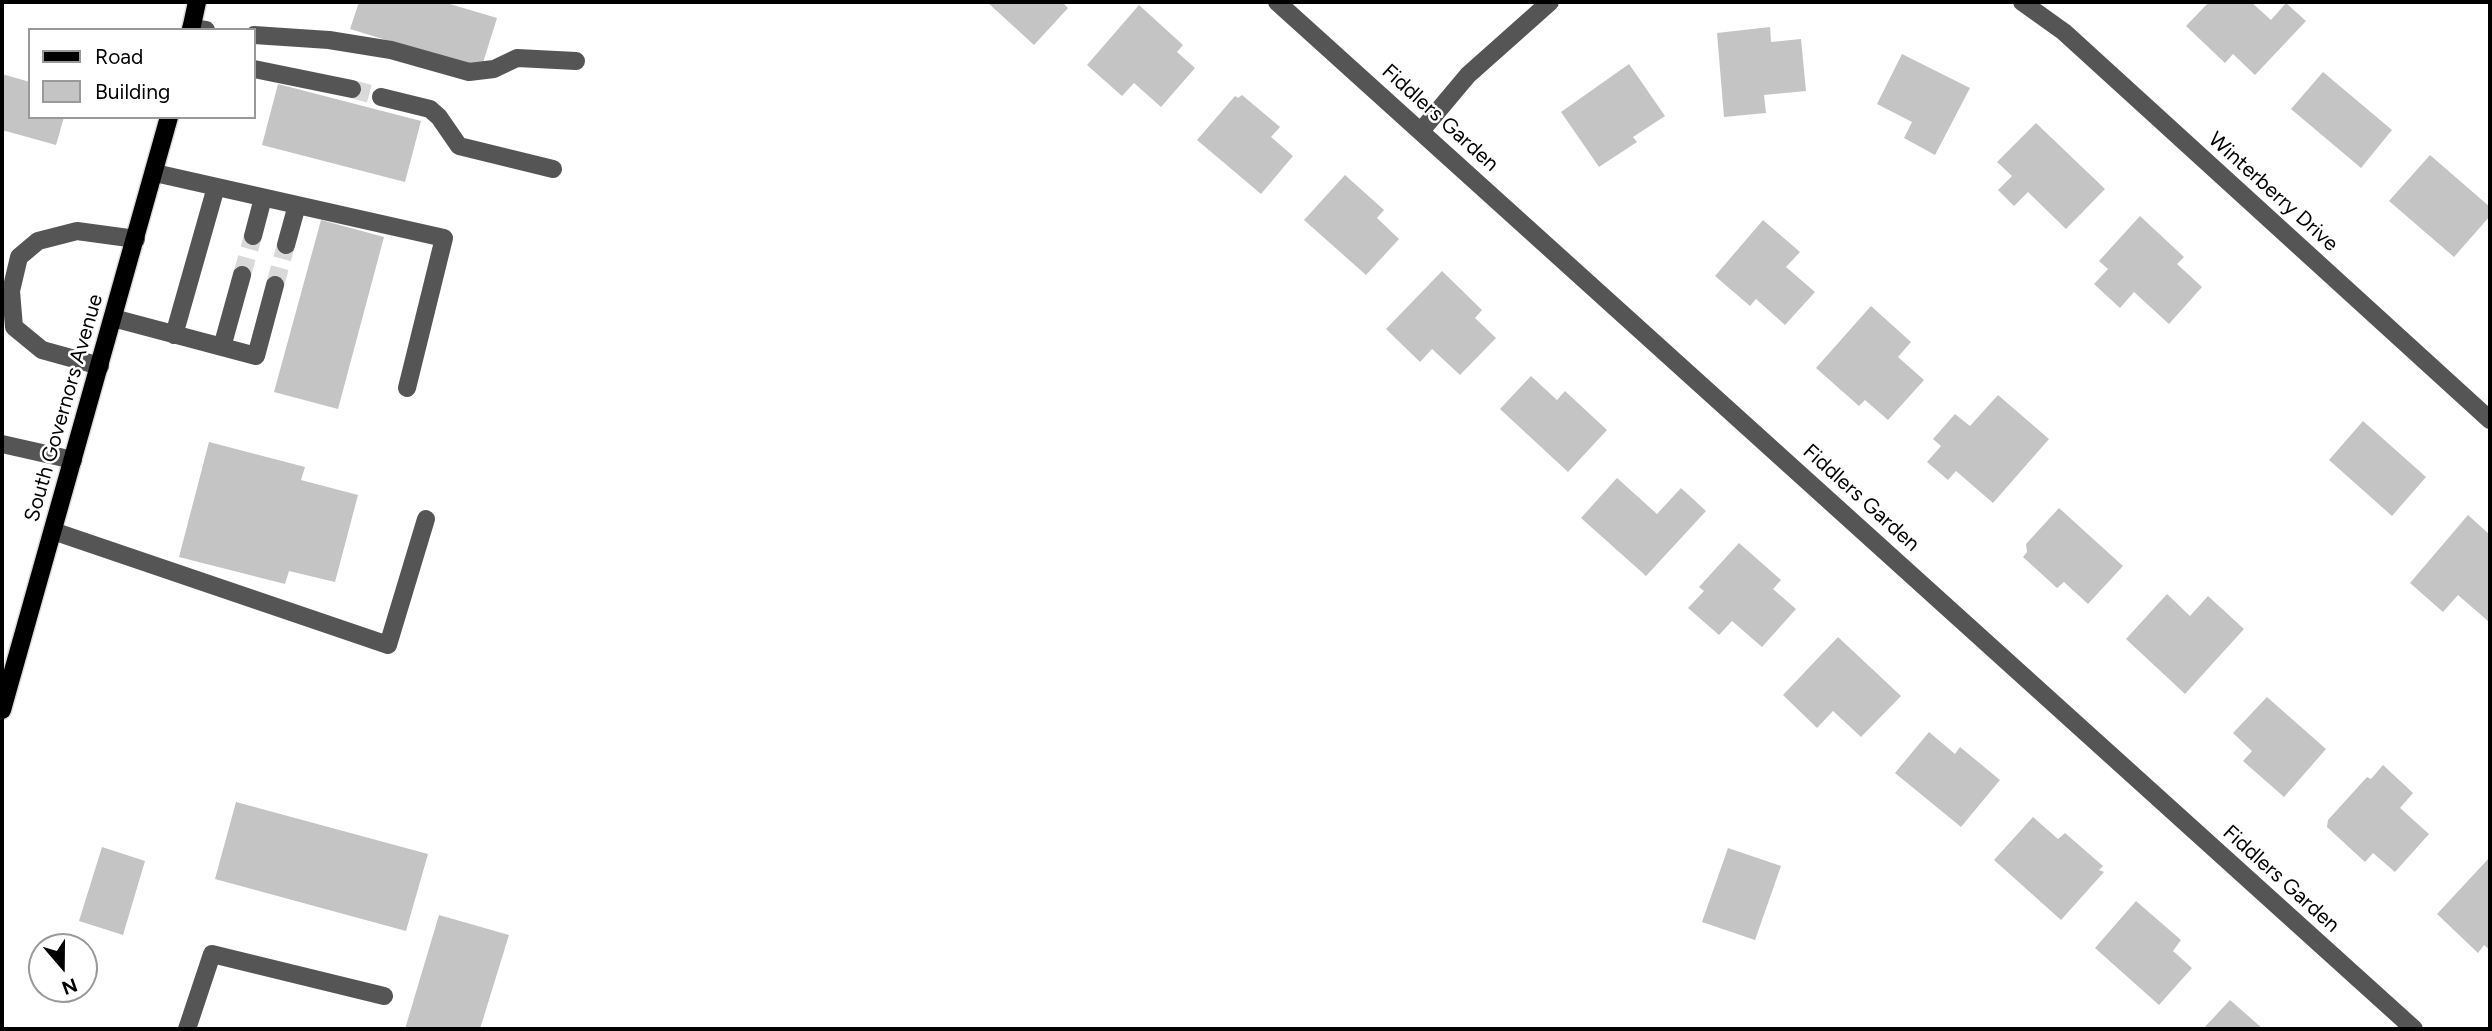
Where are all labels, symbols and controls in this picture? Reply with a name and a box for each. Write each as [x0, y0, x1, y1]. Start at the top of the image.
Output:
legend [28, 28, 256, 119]
text: Road [95, 44, 143, 69]
street label: Fiddlers Garden [1376, 59, 1504, 177]
text: Building [95, 79, 170, 104]
street label: Winterberry Drive [2203, 127, 2343, 257]
street label: South Governors Avenue [19, 291, 109, 525]
street label: Fiddlers Garden [1797, 439, 1925, 557]
street label: Fiddlers Garden [2217, 820, 2345, 938]
north arrow [28, 933, 98, 1003]
text: N [59, 973, 81, 1000]

